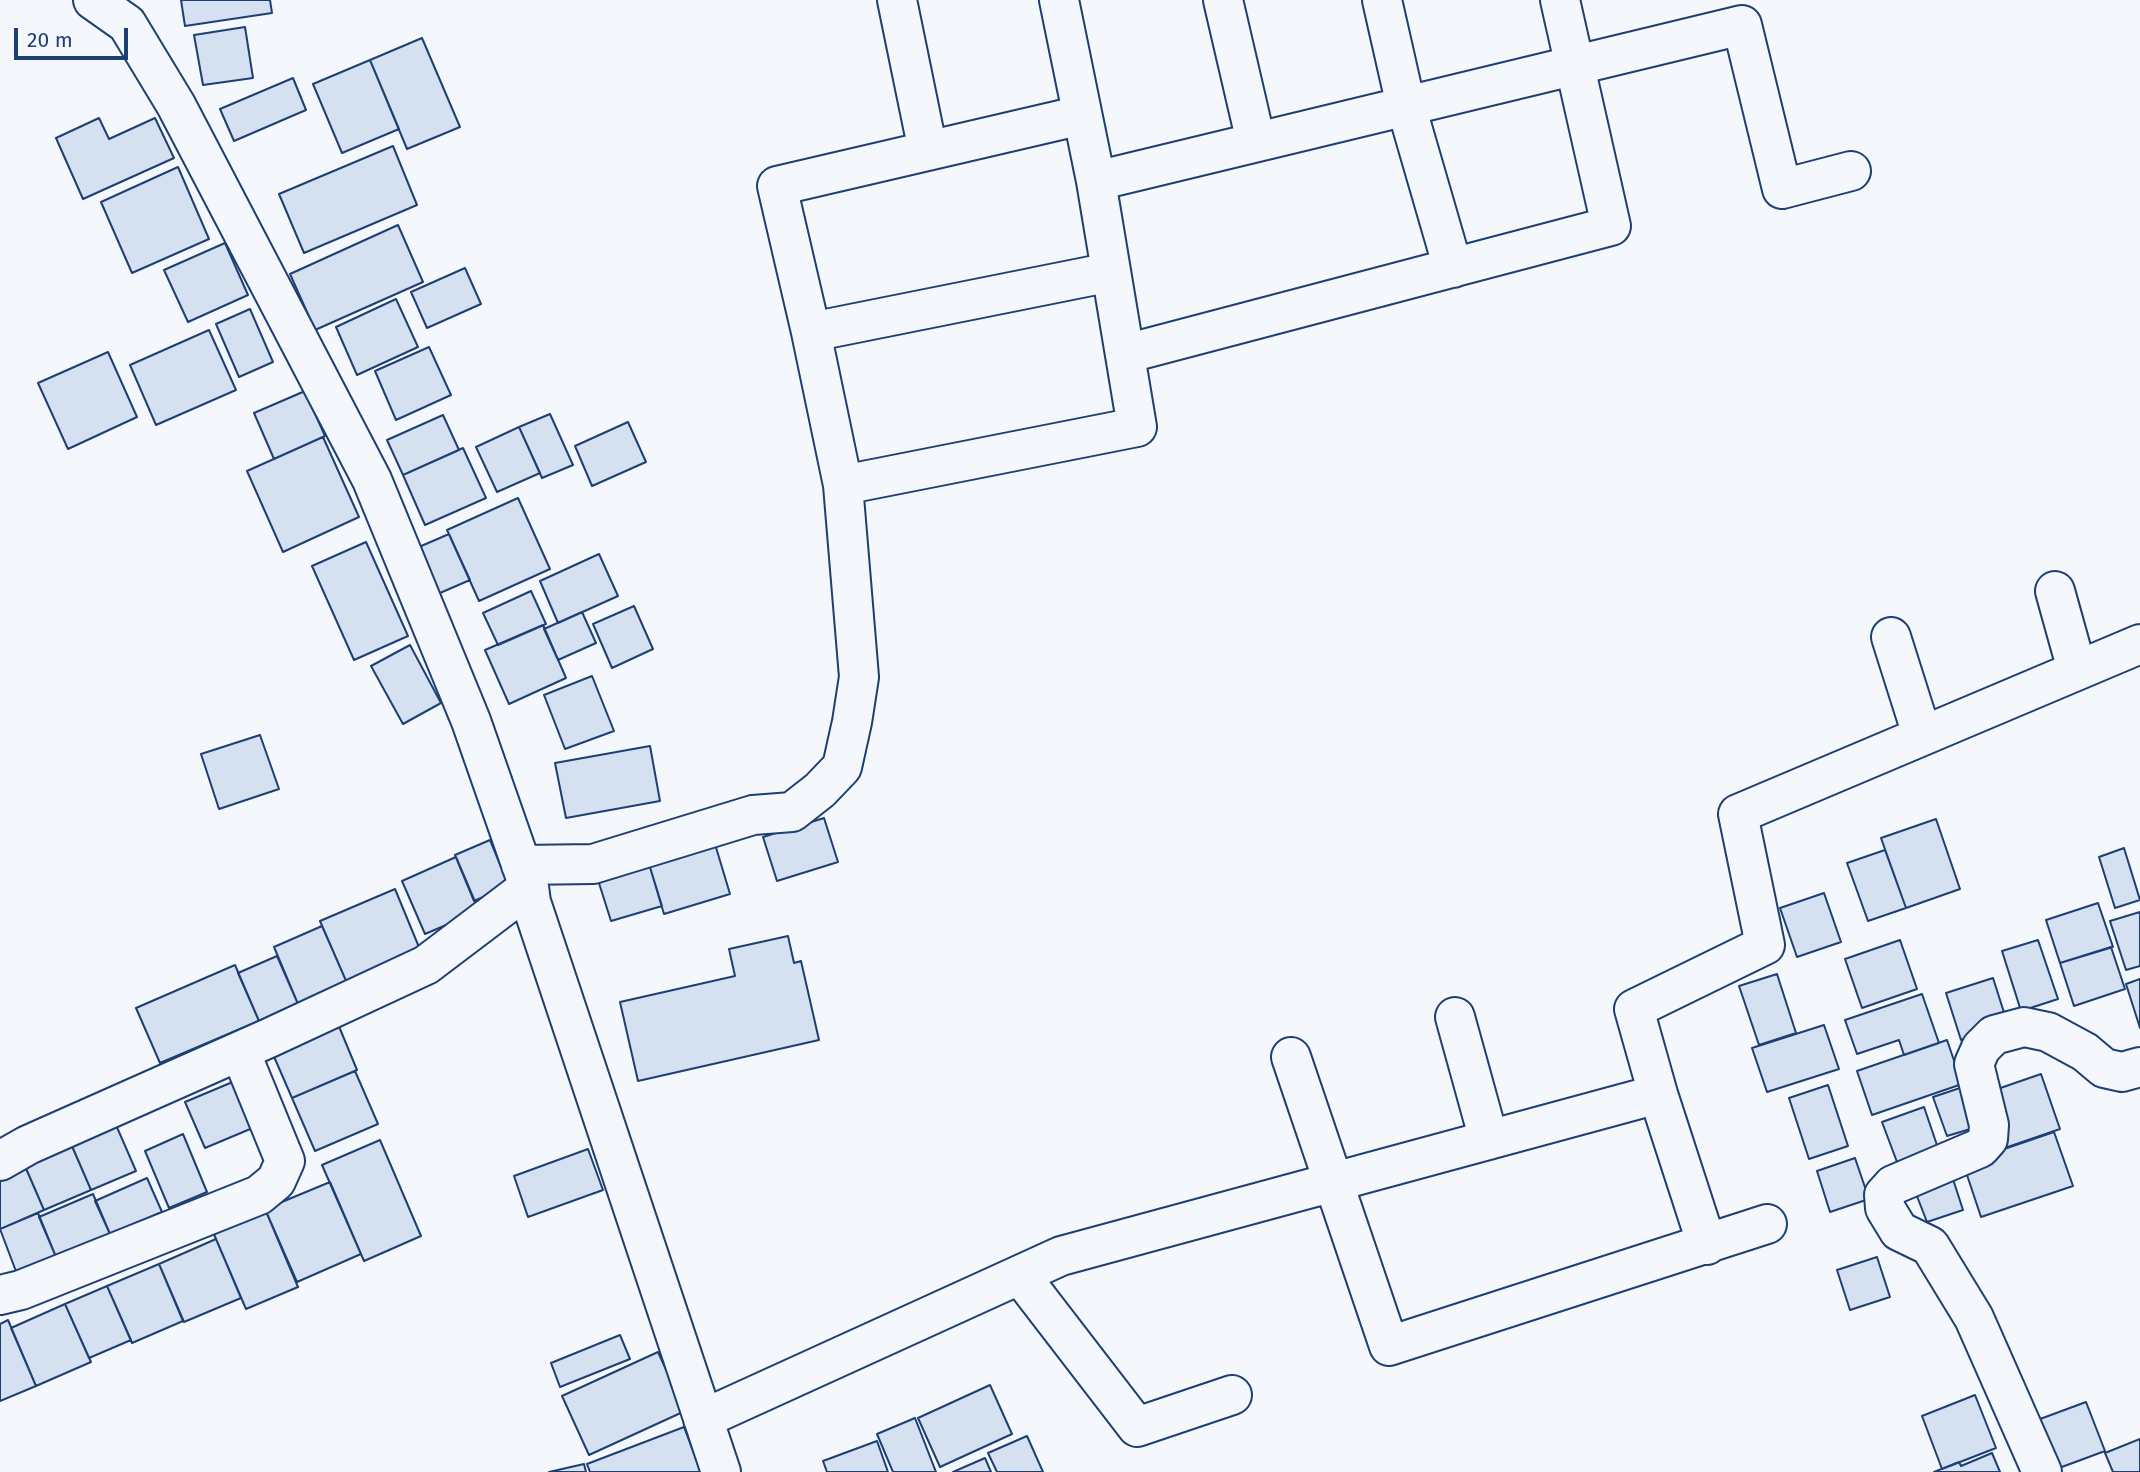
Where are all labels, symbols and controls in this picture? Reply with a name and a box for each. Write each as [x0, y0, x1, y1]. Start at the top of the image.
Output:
scale bar [18, 14, 131, 58]
text: 20 m [27, 27, 73, 53]

